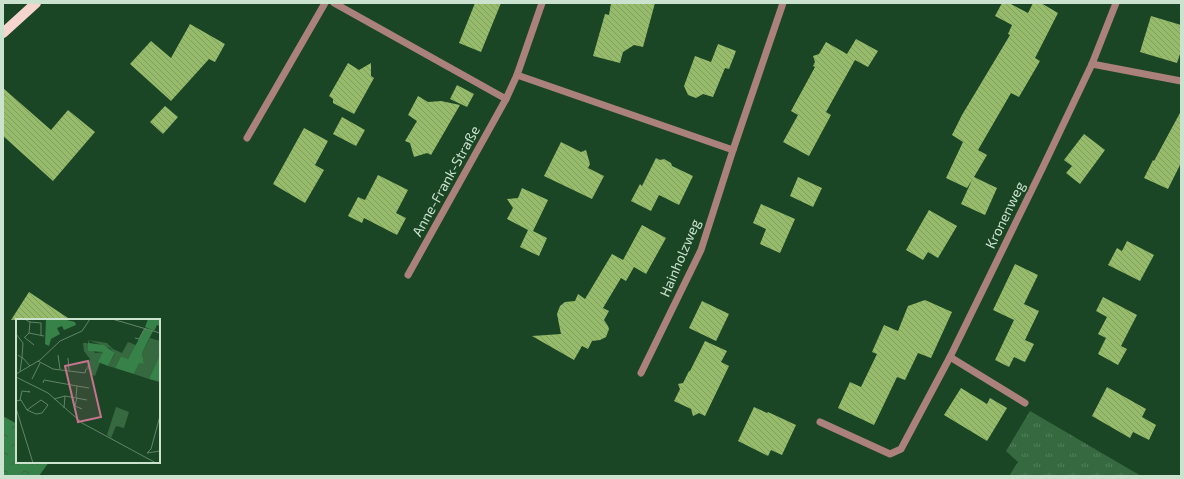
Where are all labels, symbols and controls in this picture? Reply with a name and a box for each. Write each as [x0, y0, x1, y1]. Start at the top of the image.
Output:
street label: Anne-Frank-Straße [408, 122, 483, 239]
street label: Kronenweg [981, 178, 1028, 251]
street label: Hainholzweg [656, 216, 704, 299]
inset map [16, 319, 160, 463]

